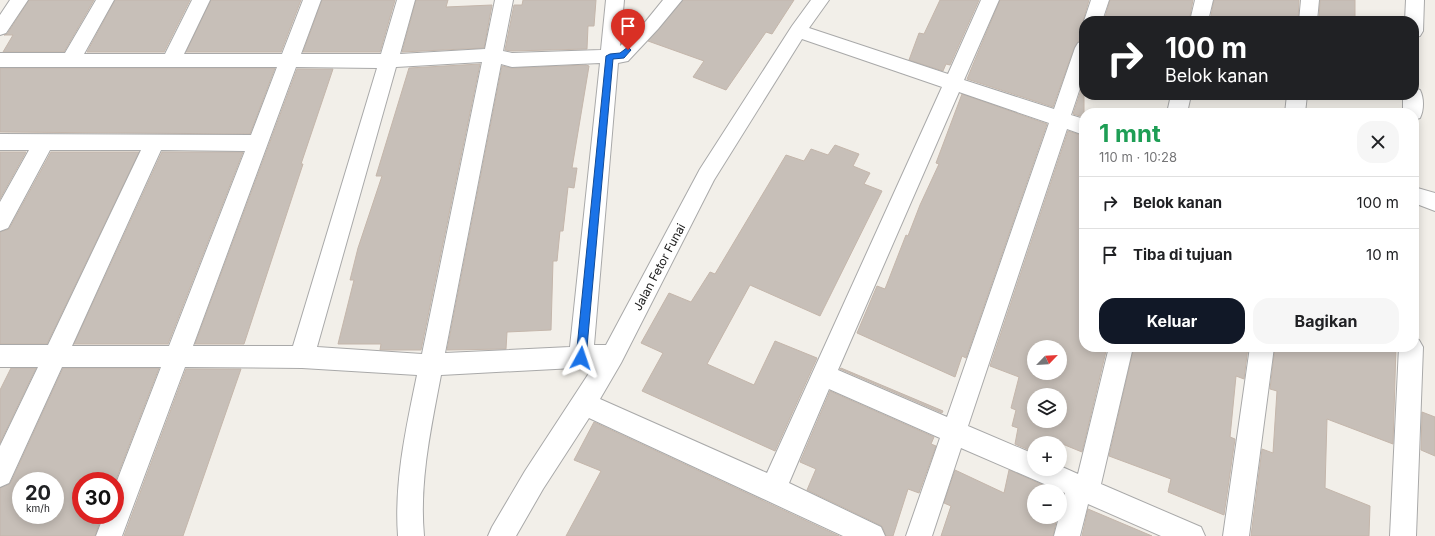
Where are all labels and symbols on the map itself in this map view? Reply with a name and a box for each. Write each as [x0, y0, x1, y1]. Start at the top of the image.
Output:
pin [611, 9, 645, 50]
street label: Jalan Fetor Funai [630, 221, 688, 313]
position arrow [560, 337, 602, 379]
north arrow [1027, 340, 1067, 380]
speed limit sign: 30 [72, 472, 124, 524]

